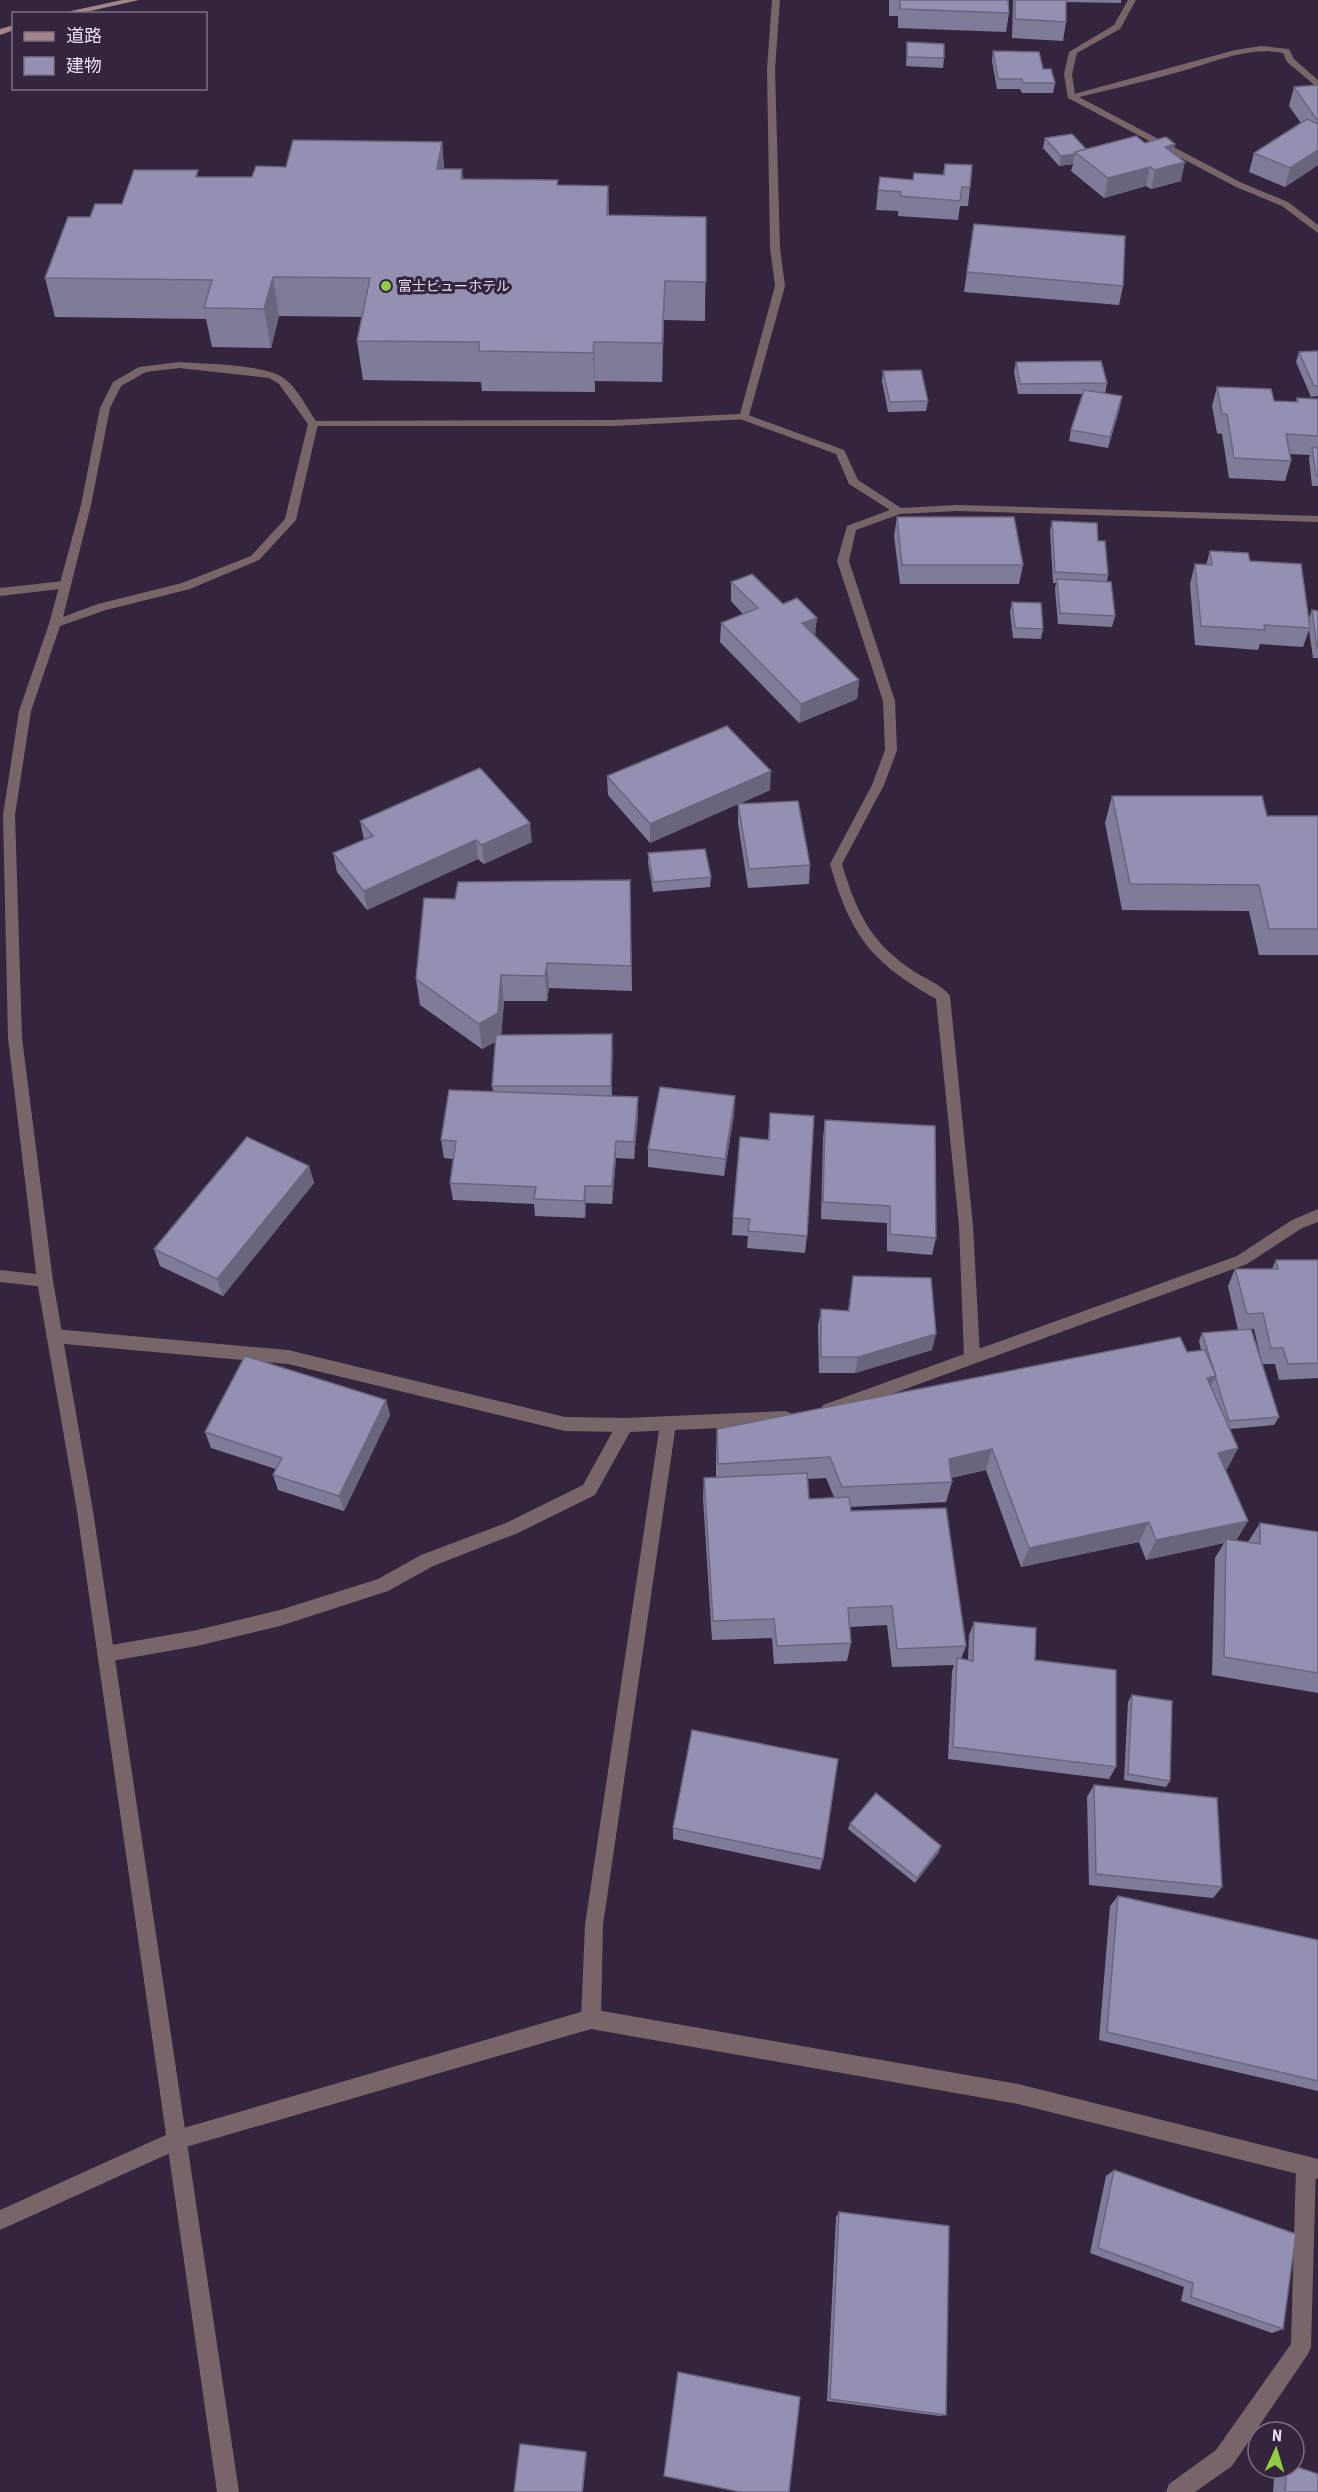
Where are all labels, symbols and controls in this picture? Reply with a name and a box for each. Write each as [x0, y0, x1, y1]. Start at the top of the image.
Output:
legend [12, 12, 207, 90]
text: 道路 [66, 25, 102, 46]
text: 建物 [66, 55, 102, 76]
place label: 富士ビューホテル [398, 278, 510, 294]
marker: 富士ビューホテル [379, 279, 393, 293]
north arrow [1246, 2420, 1306, 2480]
text: N [1271, 2426, 1283, 2445]

